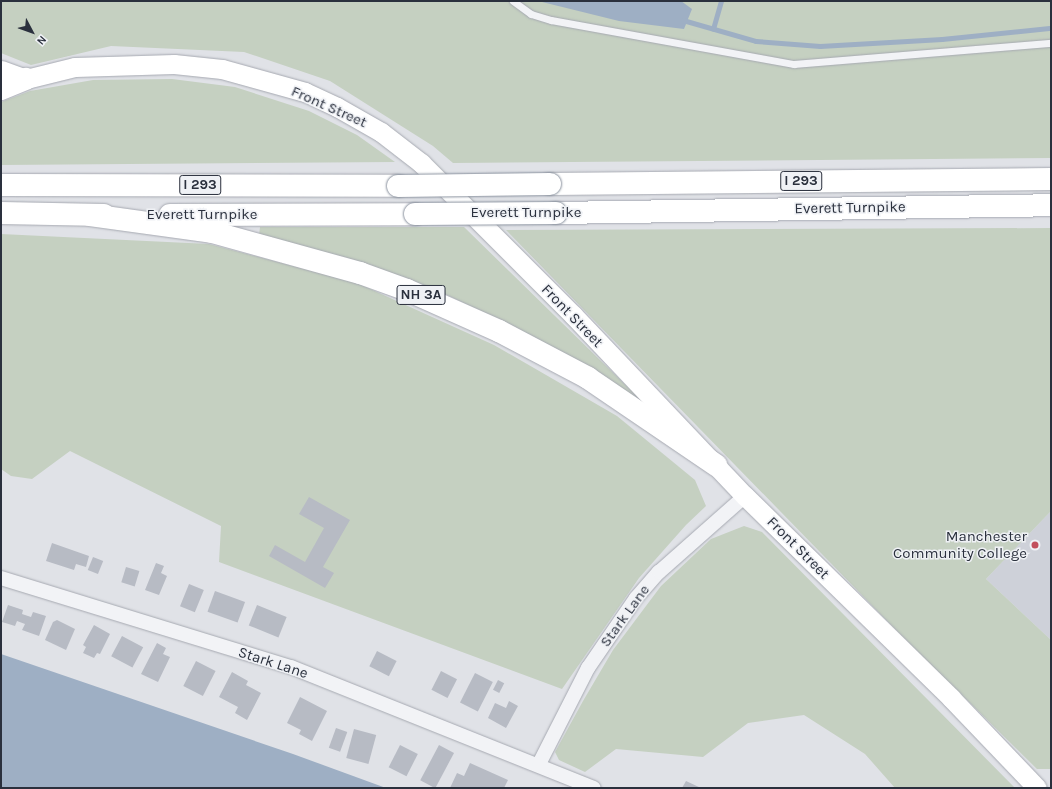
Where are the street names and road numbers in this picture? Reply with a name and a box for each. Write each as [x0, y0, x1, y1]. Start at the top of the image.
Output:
street label: Front Street [288, 82, 370, 132]
road number: I 293 [780, 169, 822, 193]
road number: I 293 [179, 173, 221, 197]
street label: Everett Turnpike [794, 198, 906, 218]
street label: Everett Turnpike [470, 204, 582, 222]
street label: Everett Turnpike [146, 206, 258, 224]
street label: Front Street [537, 281, 607, 351]
road number: NH 3A [396, 283, 446, 307]
street label: Front Street [763, 513, 833, 583]
street label: Stark Lane [596, 581, 654, 651]
street label: Stark Lane [236, 643, 310, 683]

